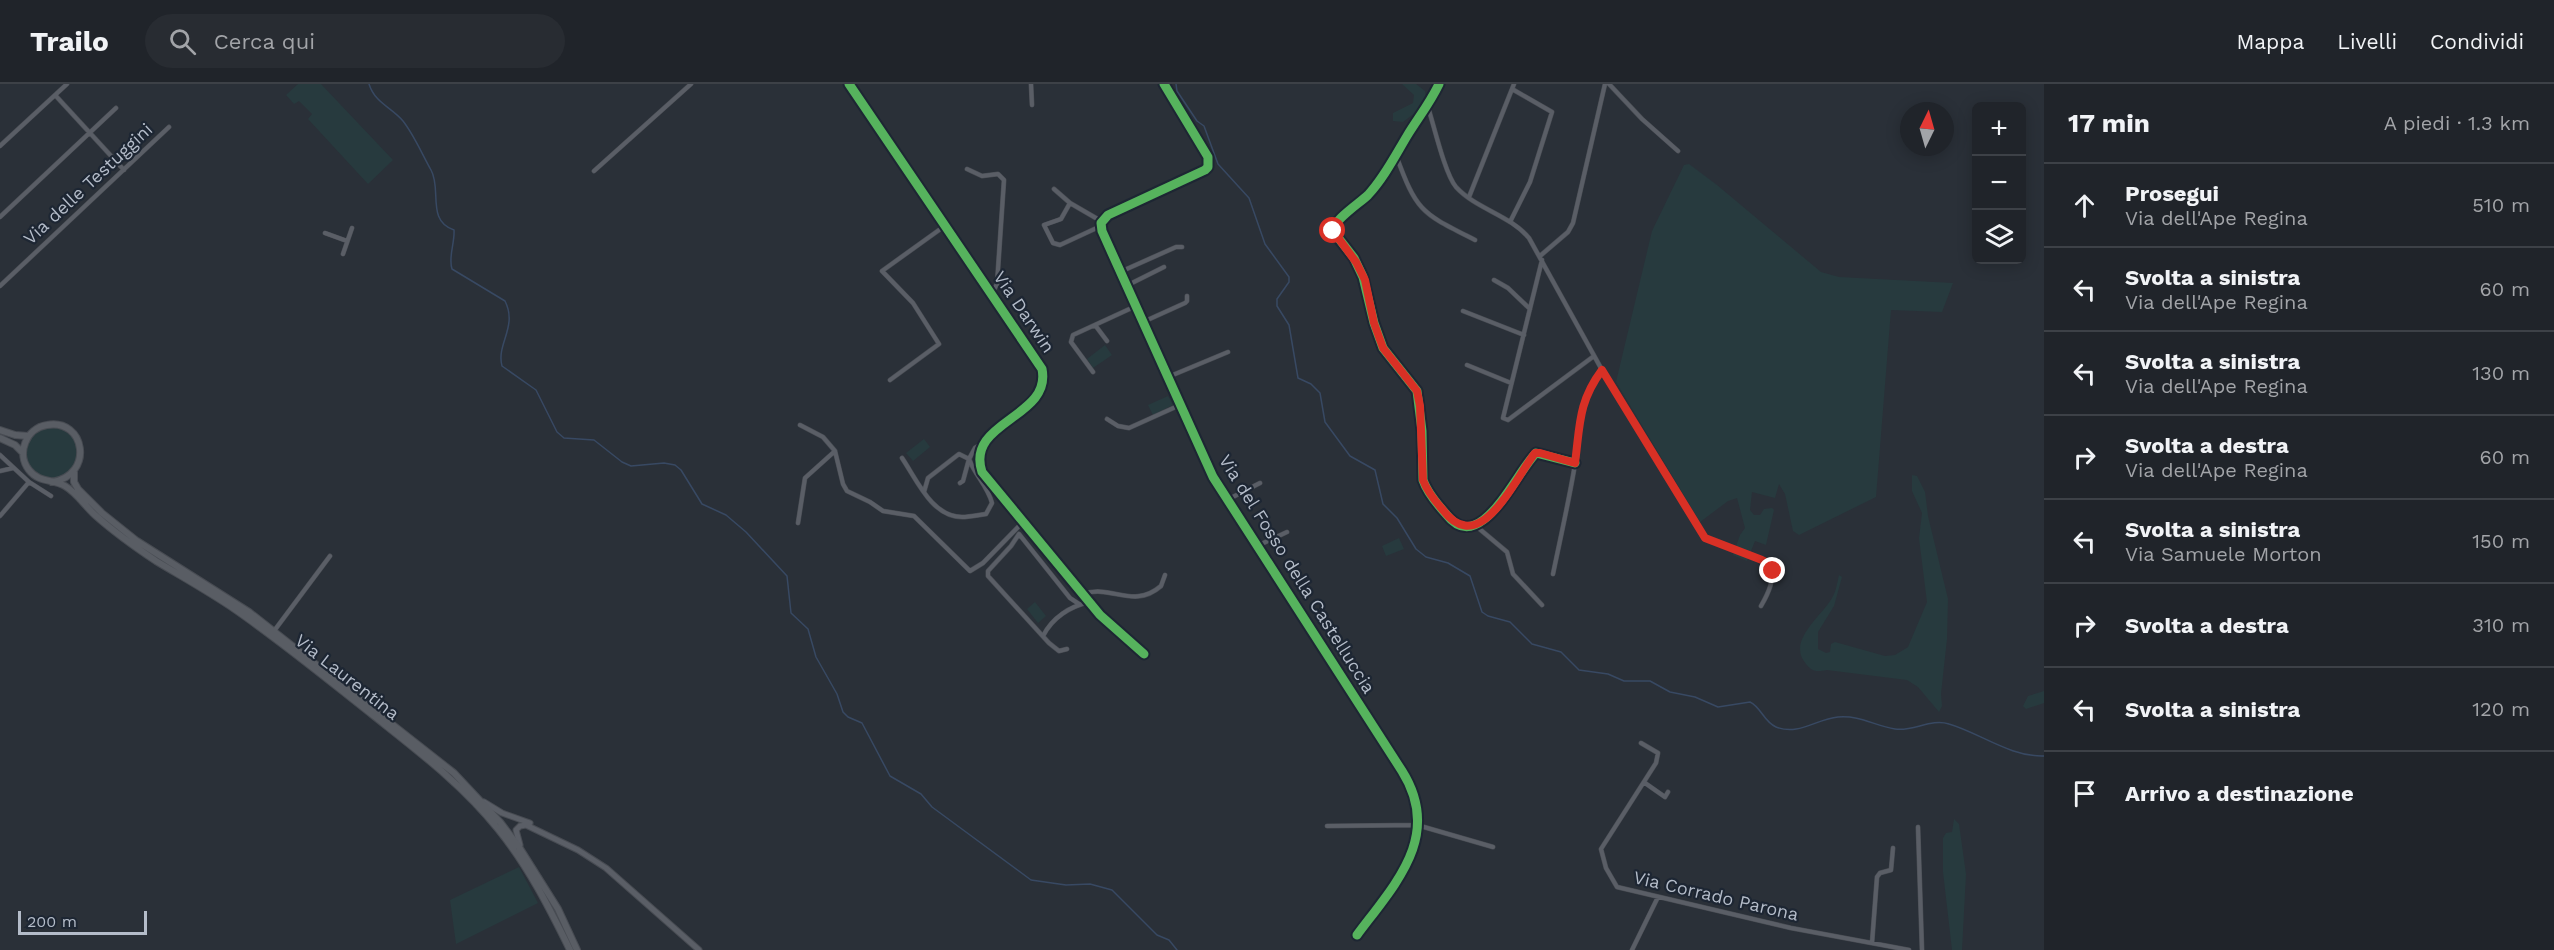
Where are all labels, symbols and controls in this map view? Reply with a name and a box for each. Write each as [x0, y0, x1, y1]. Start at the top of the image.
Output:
search box [145, 14, 565, 68]
text: Trailo [30, 25, 109, 58]
icon: search [166, 25, 199, 58]
text: Cerca qui [214, 29, 315, 54]
text: Mappa [2236, 29, 2304, 54]
text: Livelli [2337, 29, 2397, 54]
text: Condividi [2430, 29, 2524, 54]
north arrow [1900, 102, 1954, 156]
map controls [1972, 102, 2026, 264]
button: + [1972, 102, 2026, 156]
text: 17 min [2068, 108, 2150, 138]
text: A piedi · 1.3 km [2384, 111, 2530, 135]
street label: Via delle Testuggini [19, 119, 156, 249]
button: − [1972, 156, 2026, 210]
text: Prosegui [2125, 181, 2219, 206]
icon: ahead [2068, 189, 2101, 222]
text: 510 m [2472, 193, 2530, 217]
text: Via dell'Ape Regina [2125, 206, 2308, 230]
button: layers [1972, 210, 2026, 264]
route start [1319, 217, 1345, 243]
text: Svolta a sinistra [2125, 265, 2300, 290]
street label: Via Darwin [989, 267, 1059, 356]
icon: left [2068, 273, 2101, 306]
text: 60 m [2480, 277, 2530, 301]
text: Via dell'Ape Regina [2125, 290, 2308, 314]
text: Svolta a sinistra [2125, 349, 2300, 374]
icon: left [2068, 357, 2101, 390]
text: 130 m [2472, 361, 2530, 385]
text: Via dell'Ape Regina [2125, 374, 2308, 398]
text: Svolta a destra [2125, 433, 2289, 458]
icon: right [2068, 441, 2101, 474]
text: 60 m [2480, 445, 2530, 469]
street label: Via del Fosso della Castelluccia [1215, 450, 1380, 697]
text: Via dell'Ape Regina [2125, 458, 2308, 482]
text: Svolta a sinistra [2125, 517, 2300, 542]
icon: left [2068, 525, 2101, 558]
text: 150 m [2472, 529, 2530, 553]
text: Via Samuele Morton [2125, 542, 2322, 566]
route end [1759, 557, 1785, 583]
icon: right [2068, 609, 2101, 642]
text: Svolta a destra [2125, 613, 2289, 638]
text: 310 m [2472, 613, 2530, 637]
street label: Via Laurentina [291, 629, 404, 724]
icon: left [2068, 693, 2101, 726]
text: Svolta a sinistra [2125, 697, 2300, 722]
text: 120 m [2472, 697, 2530, 721]
icon: arrive [2068, 777, 2101, 810]
text: Arrivo a destinazione [2125, 781, 2354, 806]
street label: Via Corrado Parona [1632, 866, 1801, 925]
scale bar [18, 908, 147, 936]
text: 200 m [27, 912, 77, 931]

